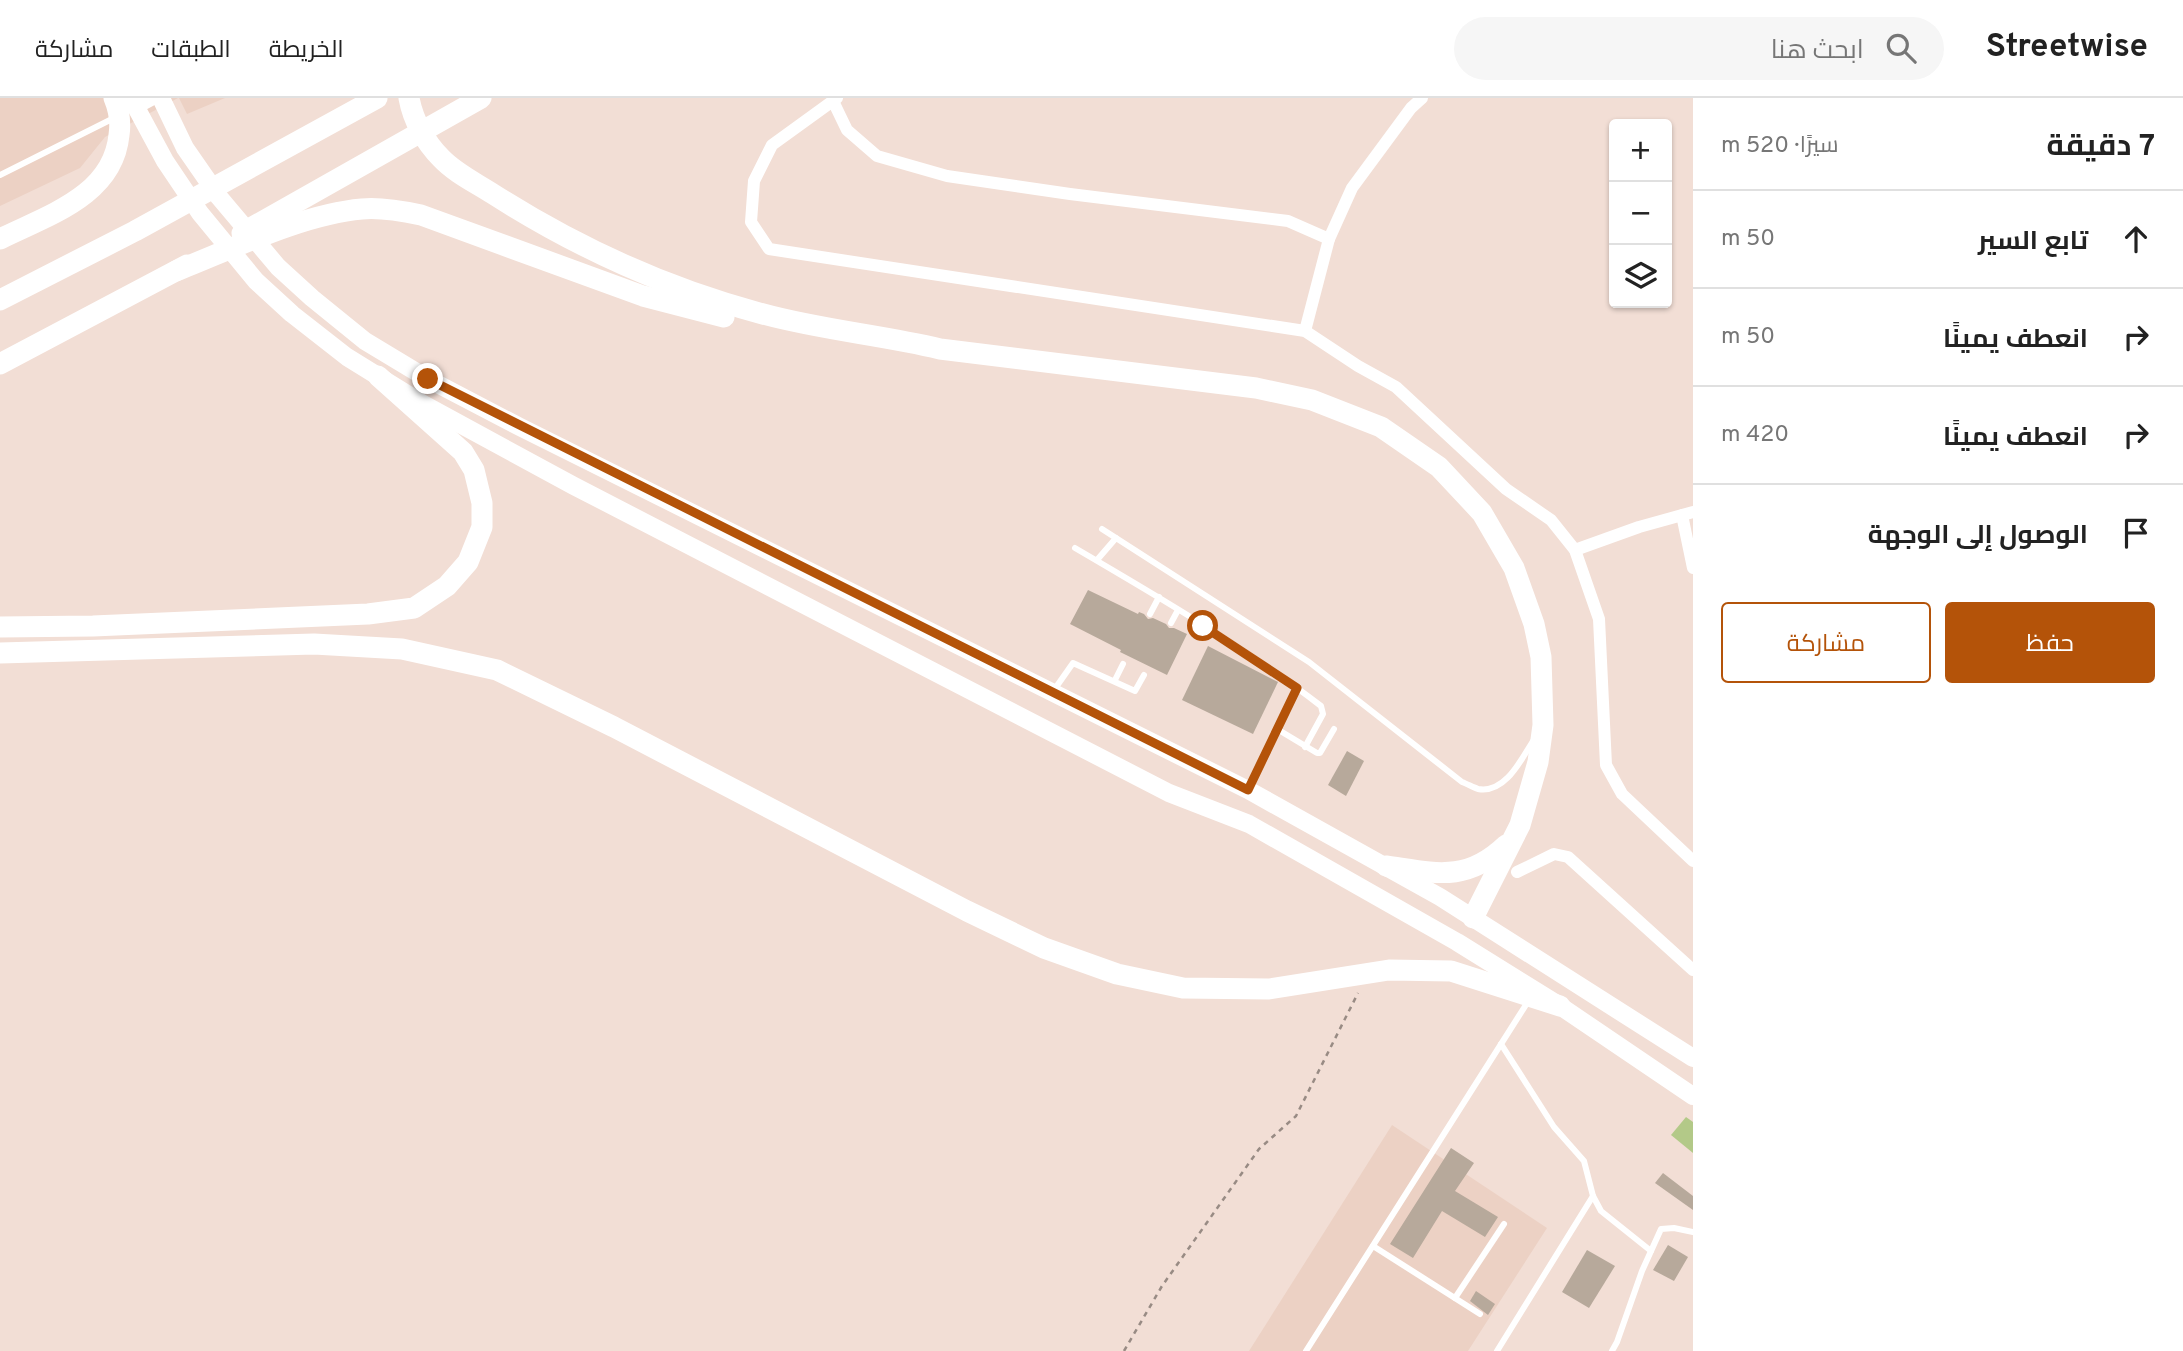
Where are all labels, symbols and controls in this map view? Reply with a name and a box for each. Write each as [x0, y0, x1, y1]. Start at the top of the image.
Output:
search box [1454, 17, 1944, 80]
text: Streetwise [1986, 27, 2148, 69]
icon: search [1882, 29, 1920, 67]
text: ابحث هنا [1771, 35, 1864, 68]
text: مشاركة [35, 36, 113, 66]
text: الطبقات [151, 36, 231, 66]
text: الخريطة [269, 36, 344, 66]
map controls [1609, 119, 1672, 308]
button: + [1609, 119, 1672, 182]
text: 7 دقيقة [2047, 129, 2155, 166]
text: سيرًا · 520 m [1721, 132, 1839, 161]
button: − [1609, 182, 1672, 245]
icon: ahead [2117, 220, 2155, 258]
text: 50 m [1721, 225, 1775, 254]
text: تابع السير [1978, 226, 2088, 259]
button: layers [1609, 245, 1672, 308]
icon: right [2117, 318, 2155, 356]
text: 50 m [1721, 323, 1775, 352]
text: انعطف يمينًا [1943, 324, 2088, 357]
route end [412, 363, 443, 394]
icon: right [2117, 416, 2155, 454]
text: 420 m [1721, 421, 1789, 450]
text: انعطف يمينًا [1943, 422, 2088, 455]
icon: arrive [2117, 514, 2155, 552]
text: الوصول إلى الوجهة [1868, 520, 2088, 553]
button: مشاركة [1721, 602, 1931, 683]
button: حفظ [1945, 602, 2155, 683]
route start [1187, 610, 1218, 641]

